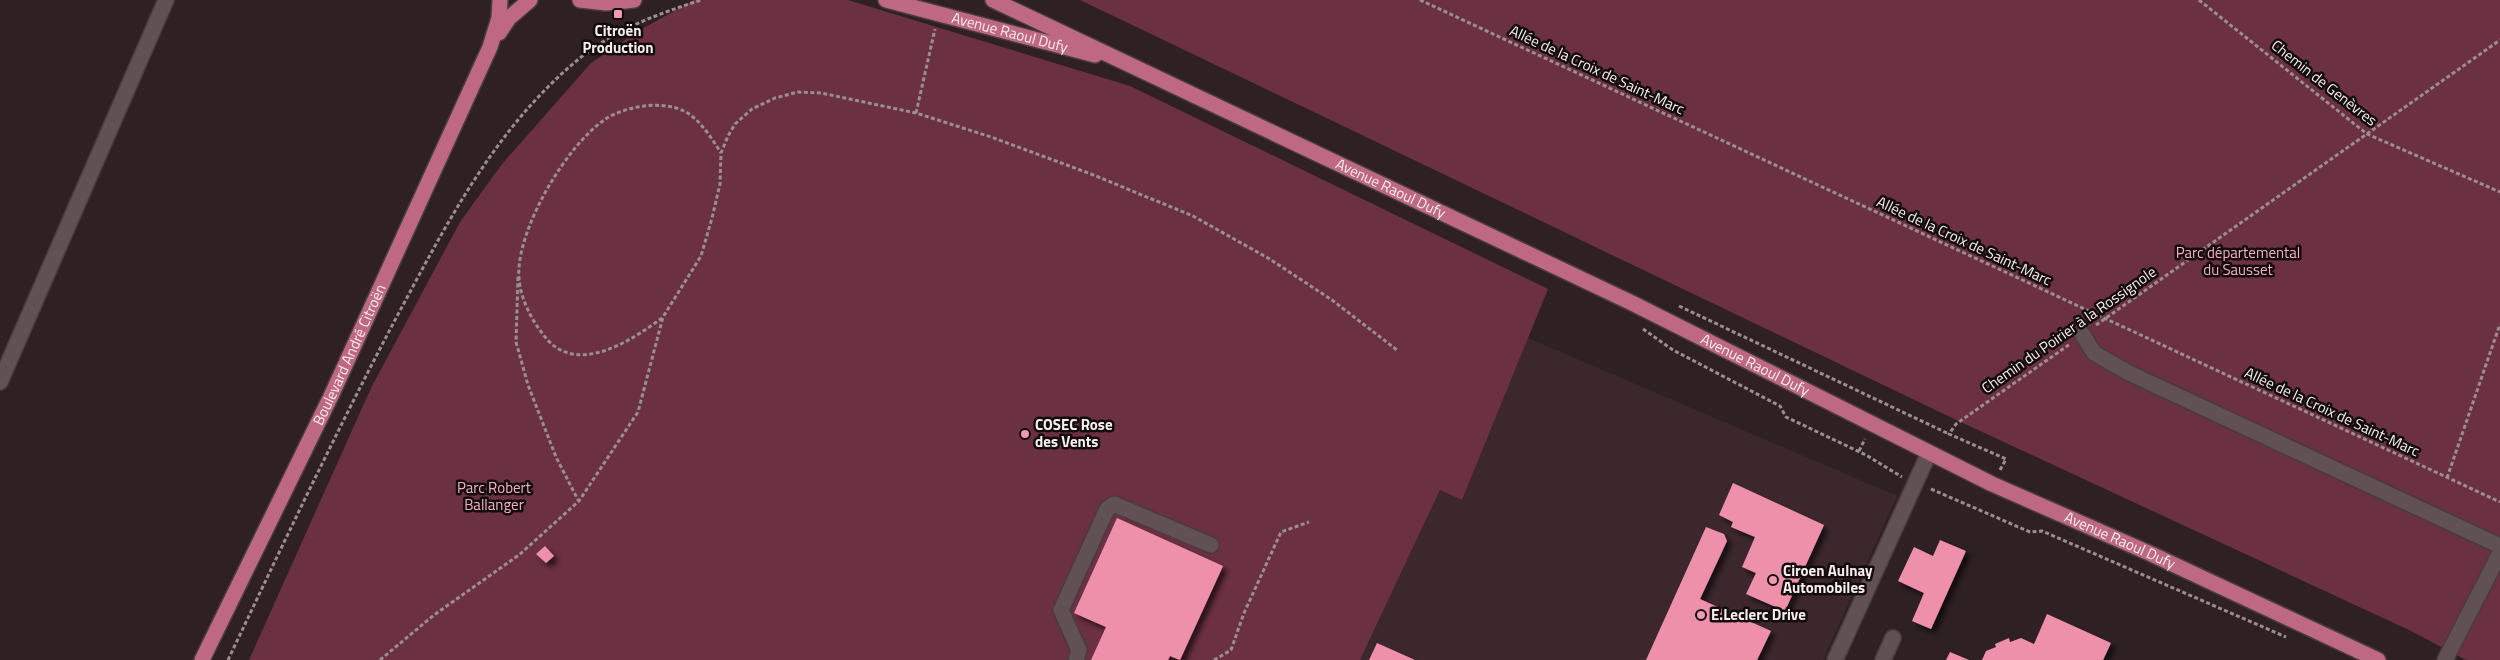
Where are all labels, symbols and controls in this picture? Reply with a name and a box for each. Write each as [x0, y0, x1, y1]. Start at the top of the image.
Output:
street label: Avenue Raoul Dufy [949, 6, 1071, 58]
marker: Citroën Production [612, 8, 624, 20]
place label: Citroën Production [582, 19, 654, 59]
street label: Allée de la Croix de Saint-Marc [1506, 19, 1689, 120]
street label: Chemin de Genèvres [2266, 34, 2382, 131]
street label: Avenue Raoul Dufy [1332, 152, 1450, 224]
street label: Allée de la Croix de Saint-Marc [1873, 190, 2056, 291]
park label: Parc départemental du Sausset [2176, 241, 2300, 281]
street label: Chemin du Poirier à la Rossignole [1977, 260, 2161, 399]
street label: Boulevard André Citroën [306, 280, 392, 429]
street label: Avenue Raoul Dufy [1697, 327, 1814, 402]
street label: Allée de la Croix de Saint-Marc [2241, 361, 2424, 462]
place label: COSEC Rose des Vents [1035, 413, 1113, 453]
marker: COSEC Rose des Vents [1019, 428, 1031, 440]
park label: Parc Robert Ballanger [457, 476, 532, 516]
street label: Avenue Raoul Dufy [2061, 505, 2180, 575]
place label: Ciroen Aulnay Automobiles [1783, 559, 1873, 599]
marker: Ciroen Aulnay Automobiles [1767, 574, 1779, 586]
place label: E.Leclerc Drive [1711, 603, 1806, 626]
marker: E.Leclerc Drive [1695, 609, 1707, 621]

